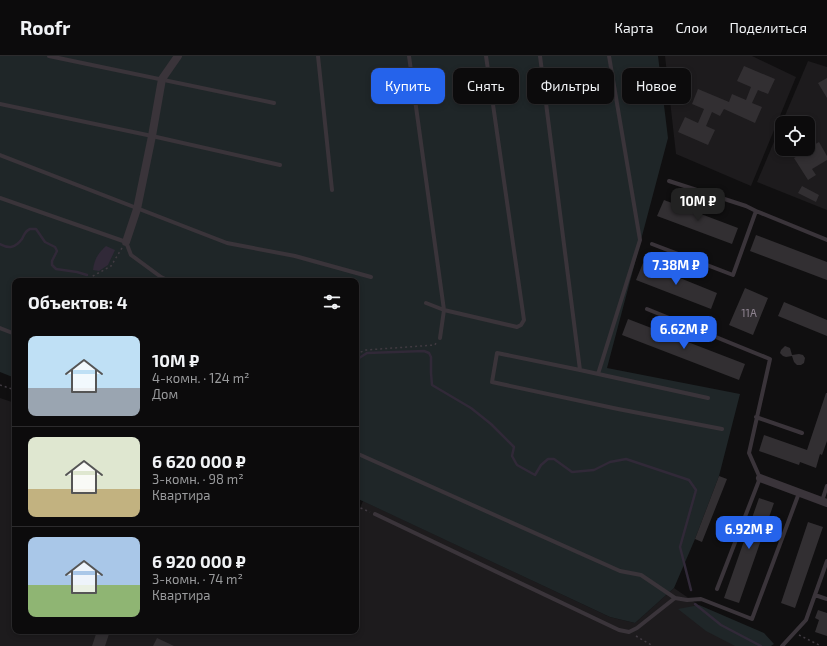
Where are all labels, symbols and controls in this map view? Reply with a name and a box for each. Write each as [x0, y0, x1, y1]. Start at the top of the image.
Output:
text: Roofr [20, 16, 70, 39]
text: Карта [614, 19, 653, 36]
text: Слои [675, 19, 707, 36]
text: Поделиться [729, 19, 807, 36]
chip: Купить [371, 68, 445, 104]
chip: Снять [453, 68, 519, 104]
chip: Фильтры [527, 68, 614, 104]
chip: Новое [622, 68, 691, 104]
map controls [775, 116, 815, 156]
button: locate [775, 116, 815, 156]
pin: 10M ₽ [670, 188, 726, 222]
text: 10M ₽ [680, 193, 716, 209]
pin: 7.38M ₽ [639, 252, 713, 286]
text: 7.38M ₽ [652, 257, 700, 273]
icon: filters [321, 291, 343, 313]
text: Объектов: 4 [28, 292, 128, 312]
house number: 11А [741, 306, 757, 319]
pin: 6.62M ₽ [647, 316, 721, 350]
text: 6.62M ₽ [660, 321, 708, 337]
text: 10M ₽ [152, 350, 199, 370]
icon: home [60, 352, 108, 400]
text: 4-комн. · 124 m² [152, 370, 249, 386]
text: Дом [152, 386, 178, 402]
text: 6 620 000 ₽ [152, 451, 246, 471]
icon: home [60, 453, 108, 501]
text: 3-комн. · 98 m² [152, 471, 244, 487]
text: Квартира [152, 487, 211, 503]
pin: 6.92M ₽ [712, 516, 786, 550]
text: 6.92M ₽ [725, 521, 773, 537]
text: 6 920 000 ₽ [152, 551, 246, 571]
icon: home [60, 553, 108, 601]
text: 3-комн. · 74 m² [152, 571, 243, 587]
text: Квартира [152, 587, 211, 603]

